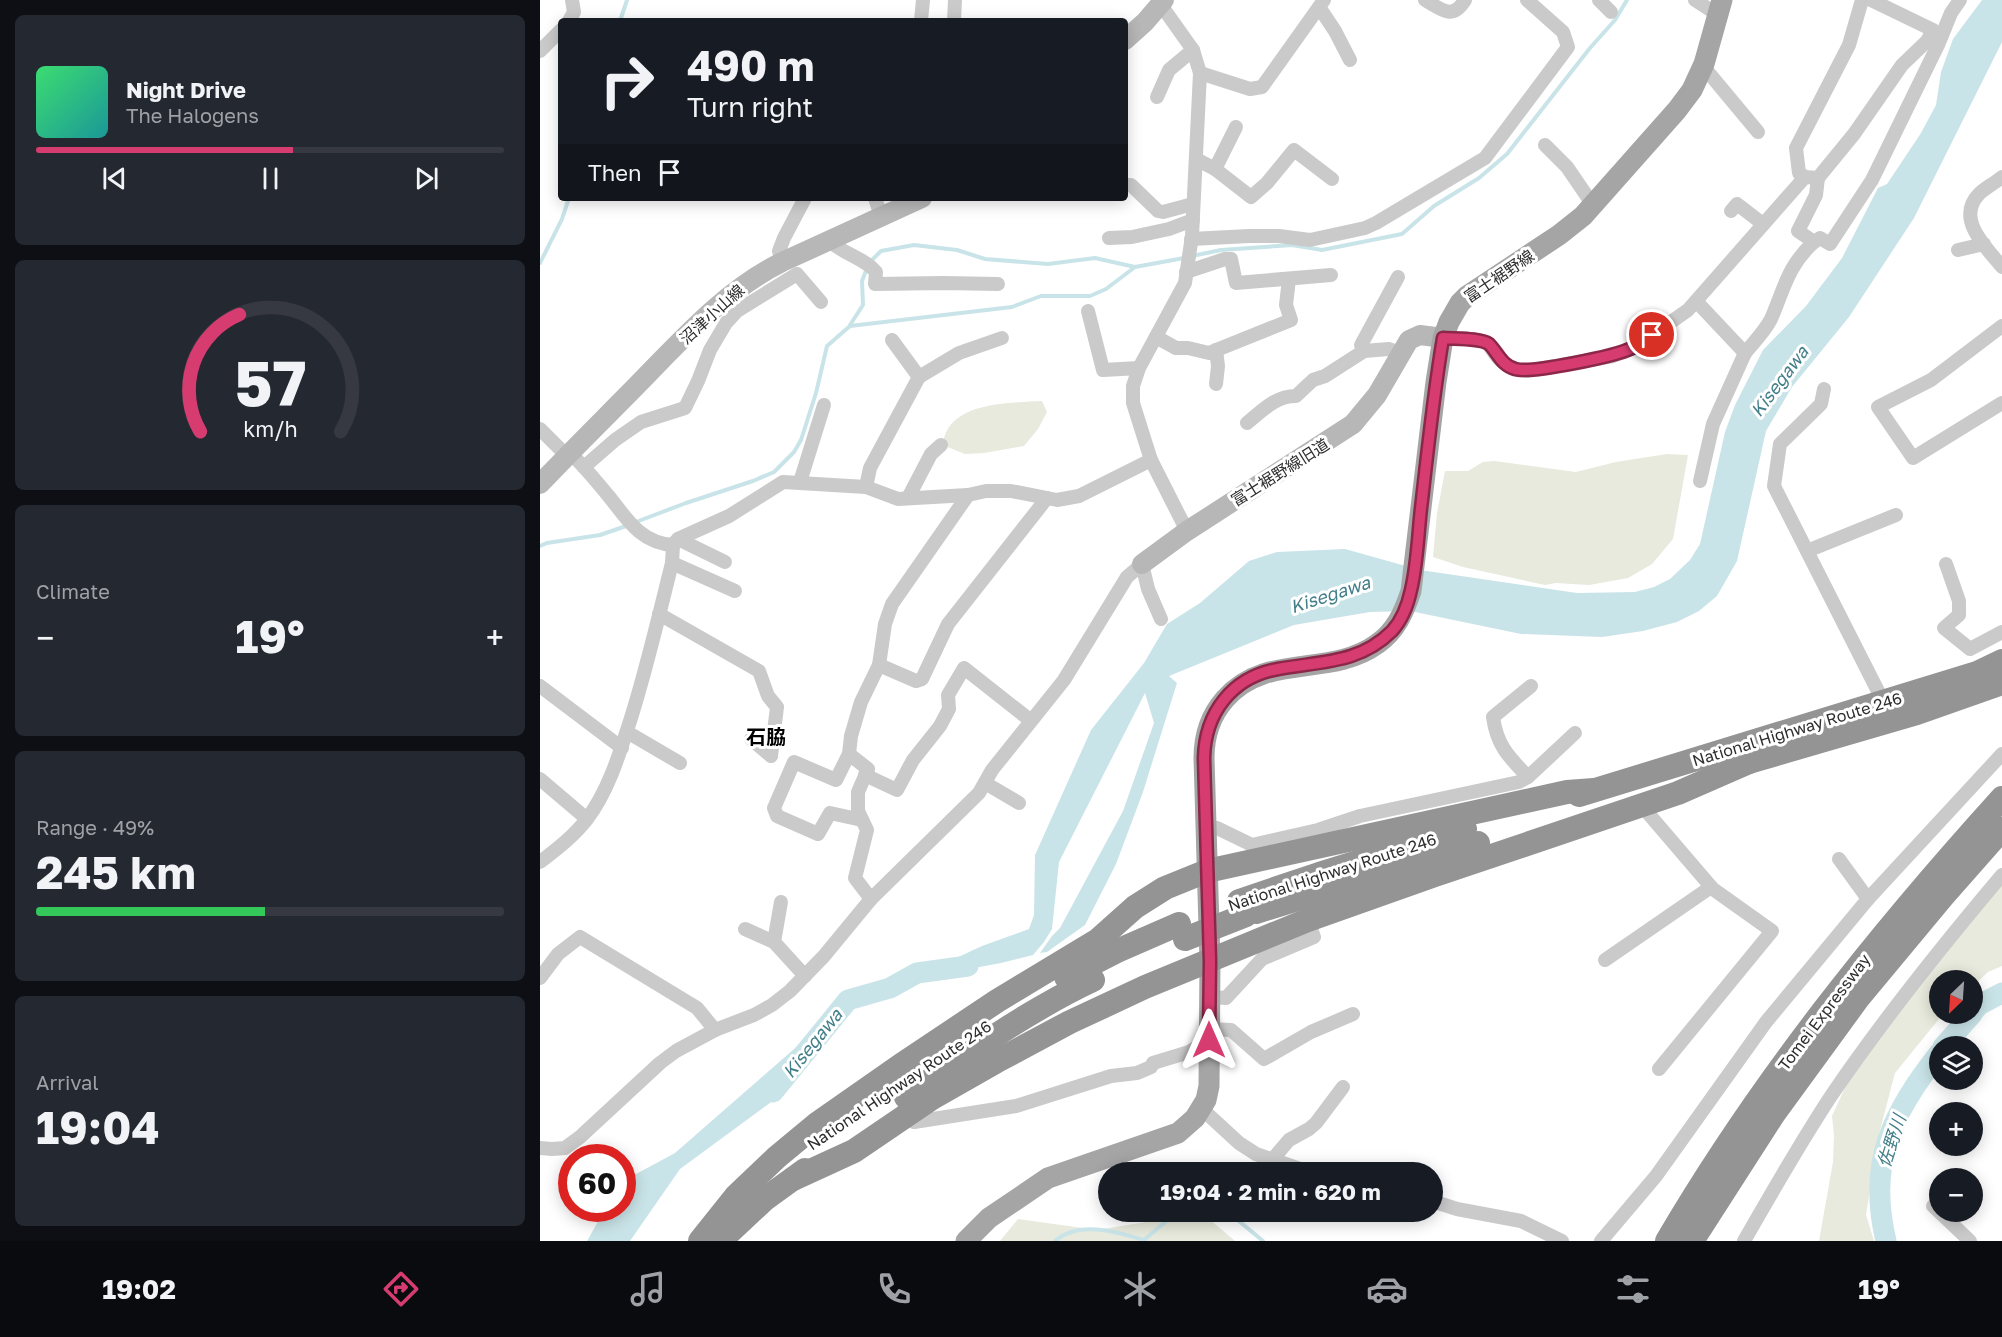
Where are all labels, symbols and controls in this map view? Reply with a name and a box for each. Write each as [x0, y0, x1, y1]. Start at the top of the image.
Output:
text: 490 m [687, 40, 814, 90]
icon: right [588, 42, 666, 120]
text: Night Drive [126, 76, 246, 103]
text: Turn right [687, 91, 813, 123]
text: The Halogens [126, 103, 259, 127]
icon: arrive [653, 156, 686, 189]
text: Then [588, 159, 641, 186]
icon: previous [98, 162, 131, 195]
icon: pause [254, 162, 287, 195]
icon: next [410, 162, 443, 195]
street label: 富士裾野線 [1460, 245, 1538, 307]
street label: 沼津小山線 [676, 280, 748, 348]
pin [1626, 309, 1677, 360]
icon: arrive [1635, 318, 1668, 351]
water label: Kisegawa [1745, 341, 1813, 421]
text: 57 [234, 345, 306, 420]
text: km/h [243, 417, 297, 443]
street label: 富士裾野線旧道 [1227, 434, 1333, 510]
water label: Kisegawa [1287, 571, 1373, 617]
text: Climate [36, 579, 110, 603]
text: 19° [235, 609, 305, 663]
text: − [36, 618, 54, 657]
text: + [486, 618, 504, 657]
street label: National Highway Route 246 [1690, 688, 1904, 770]
district label: 石脇 [746, 724, 786, 748]
text: Range · 49% [36, 815, 154, 839]
street label: National Highway Route 246 [1225, 829, 1439, 915]
text: 245 km [36, 845, 196, 899]
street label: Tomei Expressway [1774, 950, 1874, 1074]
north arrow [1929, 970, 1983, 1024]
map controls [1929, 970, 1983, 1222]
water label: Kisegawa [777, 1003, 847, 1082]
position arrow [1177, 1008, 1241, 1072]
street label: National Highway Route 246 [803, 1016, 995, 1154]
button: layers [1929, 1036, 1983, 1090]
text: Arrival [36, 1070, 99, 1094]
text: 19:04 [36, 1100, 160, 1154]
button: + [1929, 1102, 1983, 1156]
water label: 佐野川 [1872, 1110, 1910, 1170]
speed limit sign: 60 [558, 1144, 636, 1222]
button: − [1929, 1168, 1983, 1222]
text: 19:04 · 2 min · 620 m [1160, 1178, 1381, 1205]
icon: directions [380, 1268, 422, 1310]
icon: music [627, 1268, 669, 1310]
icon: phone [873, 1268, 915, 1310]
icon: climate [1119, 1268, 1161, 1310]
icon: car [1366, 1268, 1408, 1310]
icon: filters [1612, 1268, 1654, 1310]
text: 19:02 [102, 1273, 176, 1305]
text: 19° [1858, 1273, 1900, 1305]

